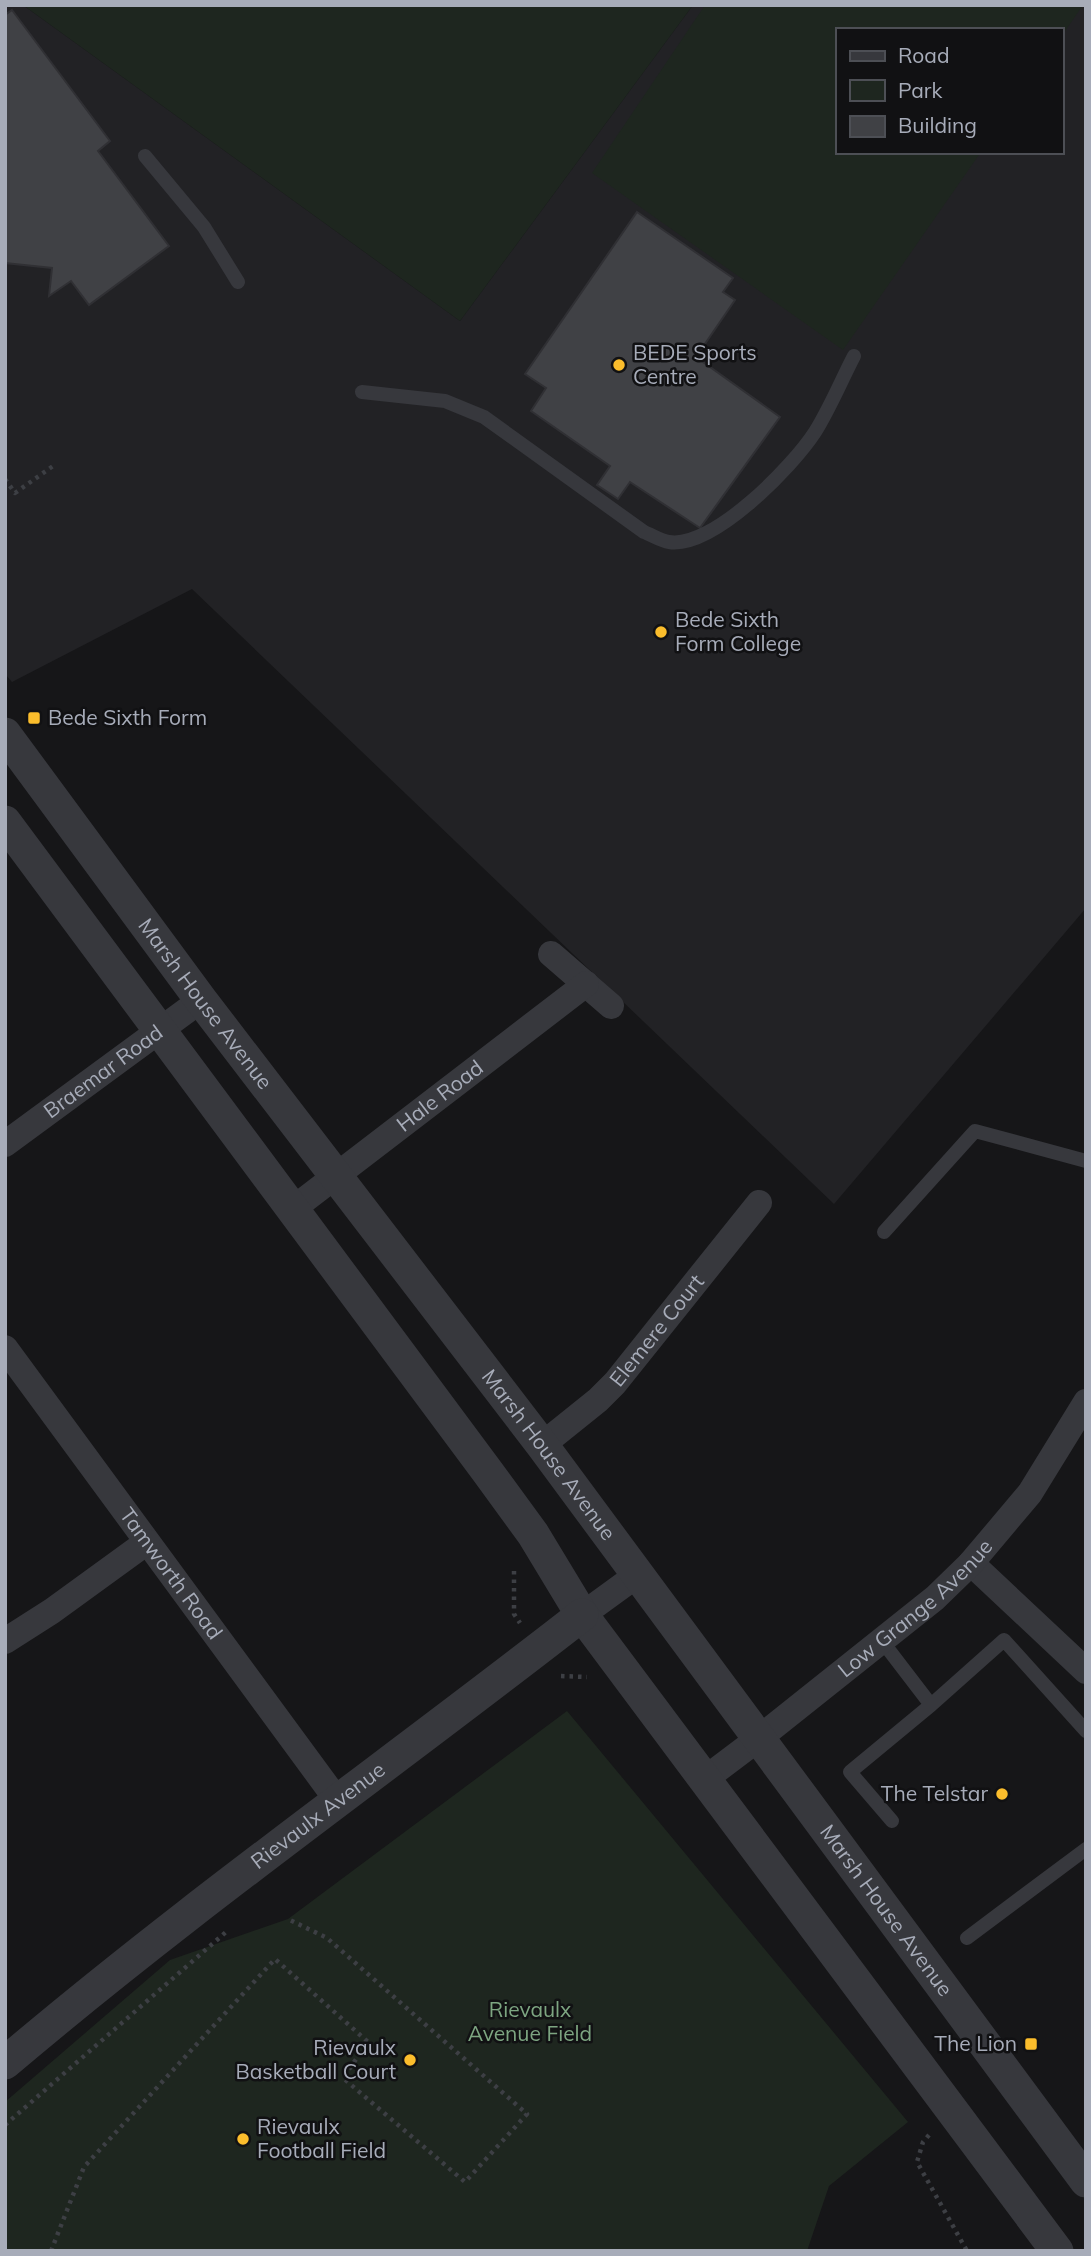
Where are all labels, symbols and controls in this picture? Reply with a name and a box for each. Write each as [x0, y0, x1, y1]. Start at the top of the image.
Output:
legend [836, 28, 1063, 154]
text: Road [898, 42, 949, 68]
text: Park [898, 77, 942, 103]
text: Building [898, 112, 977, 138]
place label: BEDE Sports Centre [633, 339, 757, 389]
marker: BEDE Sports Centre [611, 357, 627, 373]
place label: Bede Sixth Form College [675, 606, 801, 656]
marker: Bede Sixth Form College [653, 624, 669, 640]
place label: Bede Sixth Form [48, 704, 207, 730]
marker: Bede Sixth Form [26, 710, 42, 726]
street label: Marsh House Avenue [133, 913, 279, 1094]
street label: Braemar Road [38, 1019, 167, 1123]
street label: Hale Road [391, 1054, 488, 1137]
street label: Elemere Court [603, 1269, 709, 1391]
street label: Marsh House Avenue [477, 1364, 622, 1545]
street label: Tamworth Road [115, 1502, 229, 1644]
street label: Low Grange Avenue [832, 1533, 997, 1682]
street label: Rievaulx Avenue [245, 1756, 390, 1874]
place label: The Telstar [881, 1780, 988, 1806]
marker: The Telstar [994, 1786, 1010, 1802]
street label: Marsh House Avenue [815, 1819, 959, 2001]
park label: Rievaulx Avenue Field [468, 1996, 592, 2046]
place label: The Lion [934, 2030, 1017, 2056]
place label: Rievaulx Basketball Court [235, 2034, 396, 2084]
marker: The Lion [1023, 2036, 1039, 2052]
marker: Rievaulx Basketball Court [402, 2052, 418, 2068]
place label: Rievaulx Football Field [257, 2113, 386, 2163]
marker: Rievaulx Football Field [235, 2131, 251, 2147]

